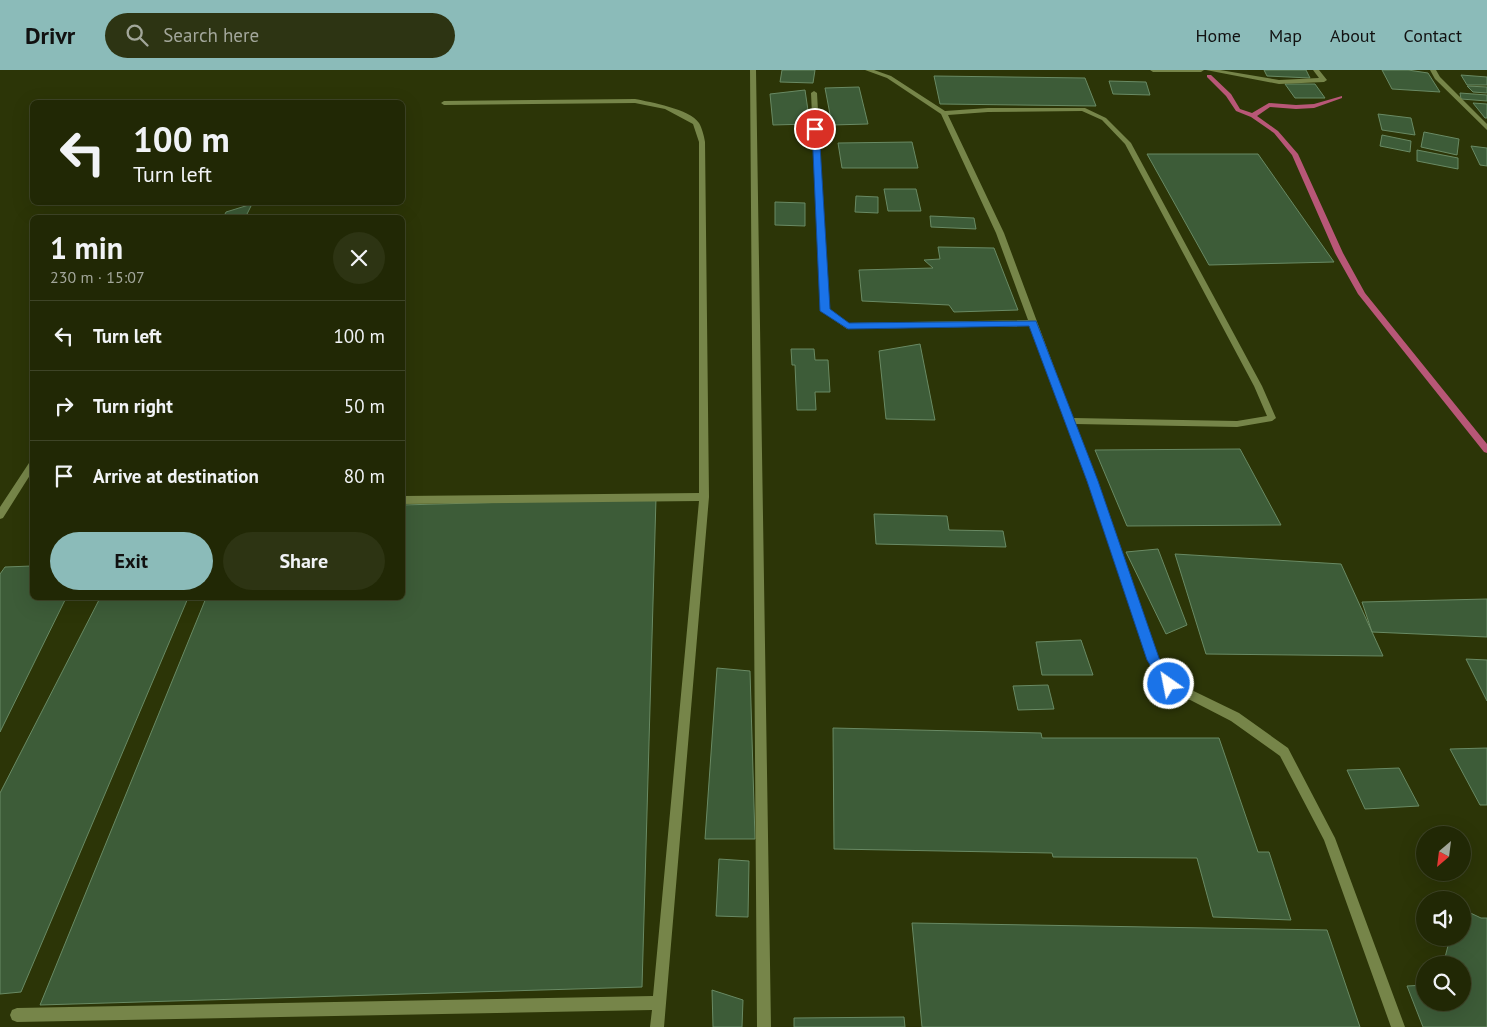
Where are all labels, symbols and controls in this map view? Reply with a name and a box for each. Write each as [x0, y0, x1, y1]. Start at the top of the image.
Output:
search box [105, 13, 455, 58]
text: Drivr [25, 20, 75, 51]
icon: search [123, 21, 151, 49]
text: Search here [163, 23, 259, 47]
text: Home [1195, 24, 1241, 47]
text: Map [1269, 24, 1302, 47]
text: About [1330, 24, 1376, 47]
text: Contact [1404, 24, 1462, 47]
pin [794, 108, 836, 150]
icon: arrive [801, 115, 829, 143]
text: 100 m [133, 116, 230, 162]
icon: left [50, 120, 115, 185]
text: Turn left [133, 160, 212, 188]
text: 1 min [50, 228, 123, 267]
button: close [333, 232, 385, 284]
text: 230 m · 15:07 [50, 267, 145, 287]
icon: left [50, 322, 78, 350]
text: Turn left [93, 324, 162, 348]
text: 100 m [333, 324, 385, 348]
icon: right [50, 392, 78, 420]
text: Turn right [93, 394, 173, 418]
text: 50 m [344, 394, 385, 418]
icon: arrive [50, 462, 78, 490]
text: Arrive at destination [93, 464, 259, 488]
text: 80 m [344, 464, 385, 488]
button: Exit [50, 532, 213, 590]
button: Share [223, 532, 385, 590]
position arrow [1142, 657, 1194, 709]
north arrow [1416, 826, 1471, 881]
map controls [1416, 826, 1471, 1011]
button: sound [1416, 891, 1471, 946]
button: search [1416, 956, 1471, 1011]

